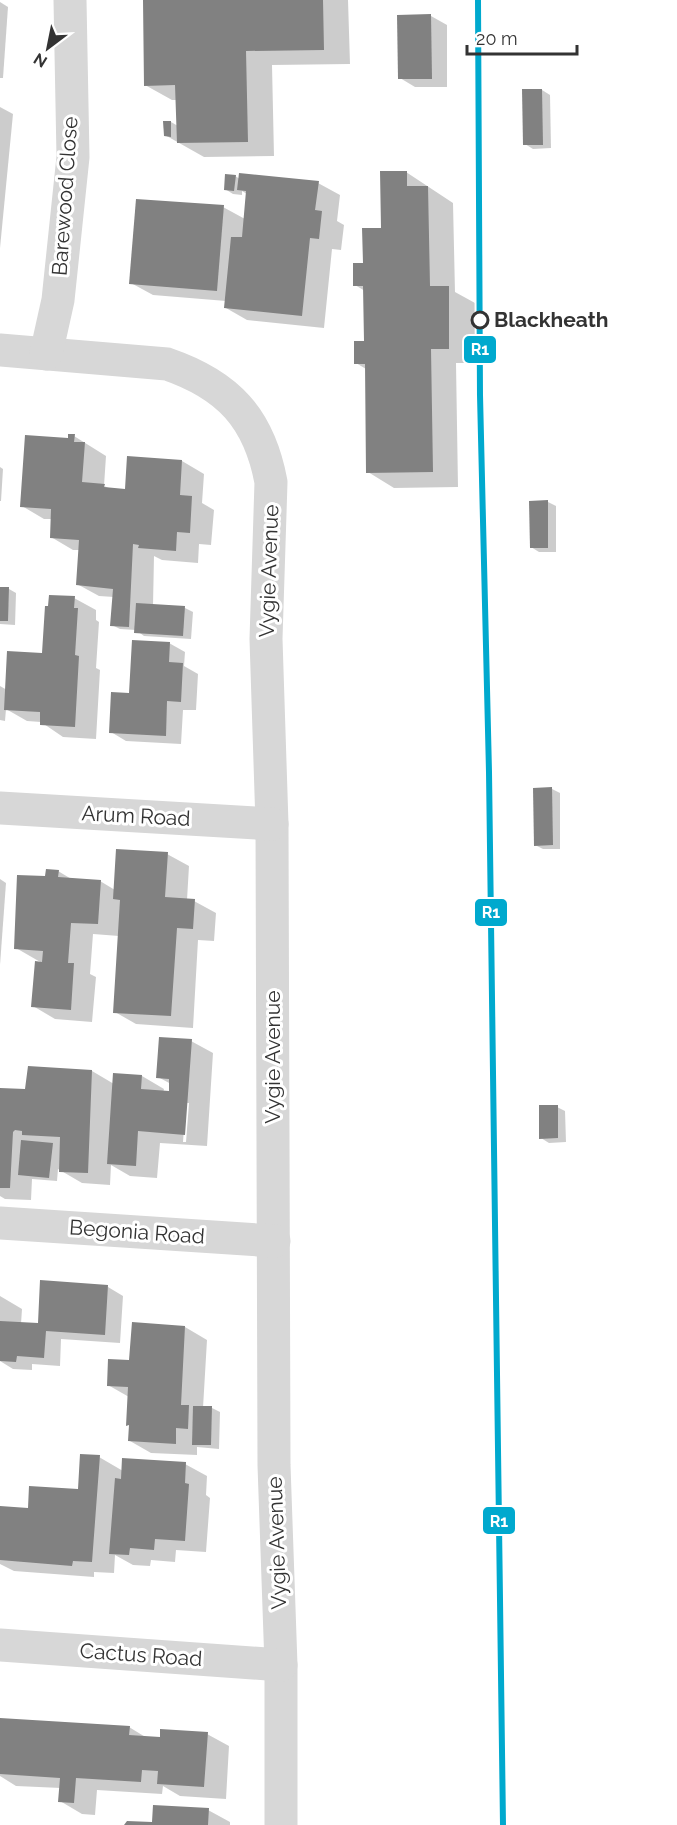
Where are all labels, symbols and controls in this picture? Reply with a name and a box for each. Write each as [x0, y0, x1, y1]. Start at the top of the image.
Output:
north arrow [18, 18, 78, 78]
scale bar [467, 18, 576, 56]
text: 20 m [476, 28, 518, 49]
text: N [30, 49, 51, 72]
street label: Barewood Close [46, 115, 83, 276]
place label: Blackheath [494, 307, 609, 332]
marker: Blackheath [471, 311, 489, 329]
line badge: R1 [463, 335, 497, 364]
text: R1 [471, 340, 489, 359]
street label: Vygie Avenue [254, 504, 283, 638]
street label: Arum Road [81, 800, 191, 831]
line badge: R1 [474, 898, 508, 927]
text: R1 [482, 903, 500, 922]
street label: Vygie Avenue [260, 990, 285, 1124]
street label: Begonia Road [68, 1214, 206, 1249]
street label: Vygie Avenue [262, 1476, 291, 1610]
line badge: R1 [482, 1506, 516, 1535]
text: R1 [490, 1512, 508, 1531]
street label: Cactus Road [79, 1638, 203, 1671]

